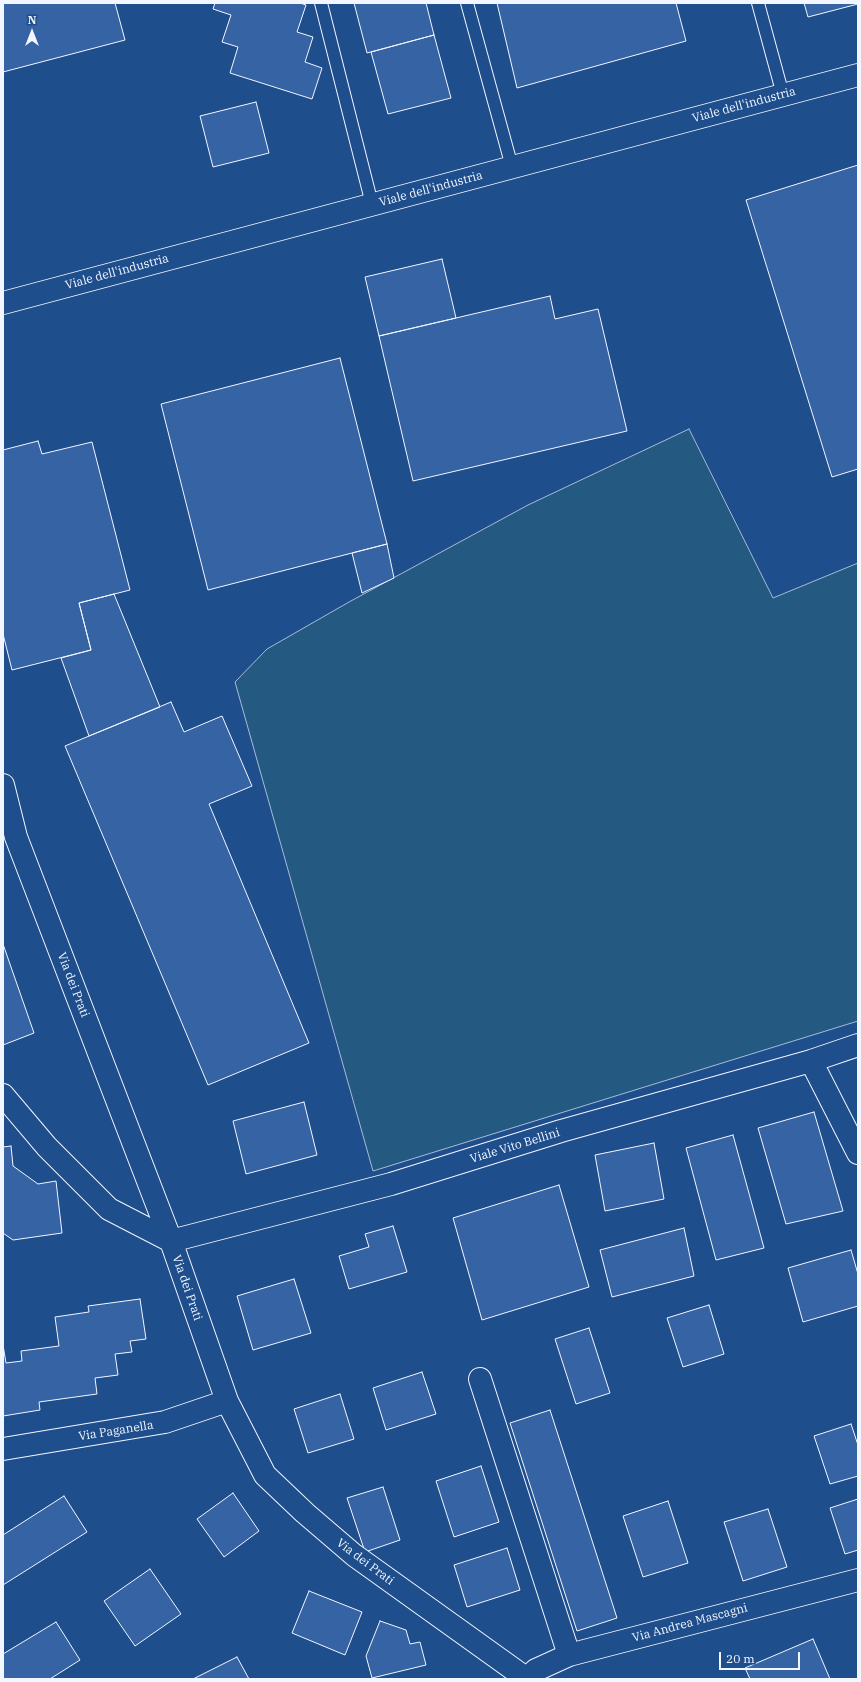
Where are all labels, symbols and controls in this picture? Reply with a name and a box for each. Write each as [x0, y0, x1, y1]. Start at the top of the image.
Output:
north arrow [12, 12, 52, 52]
text: N [28, 13, 36, 27]
street label: Viale dell'industria [691, 84, 797, 126]
street label: Viale dell'industria [378, 168, 484, 210]
street label: Viale dell'industria [64, 251, 170, 293]
street label: Via dei Prati [54, 951, 92, 1019]
street label: Viale Vito Bellini [468, 1126, 562, 1166]
street label: Via dei Prati [169, 1253, 205, 1323]
street label: Via Paganella [78, 1418, 154, 1444]
street label: Via dei Prati [333, 1536, 397, 1588]
street label: Via Andrea Mascagni [631, 1601, 749, 1645]
scale bar [721, 1644, 802, 1670]
text: 20 m [726, 1651, 755, 1666]

